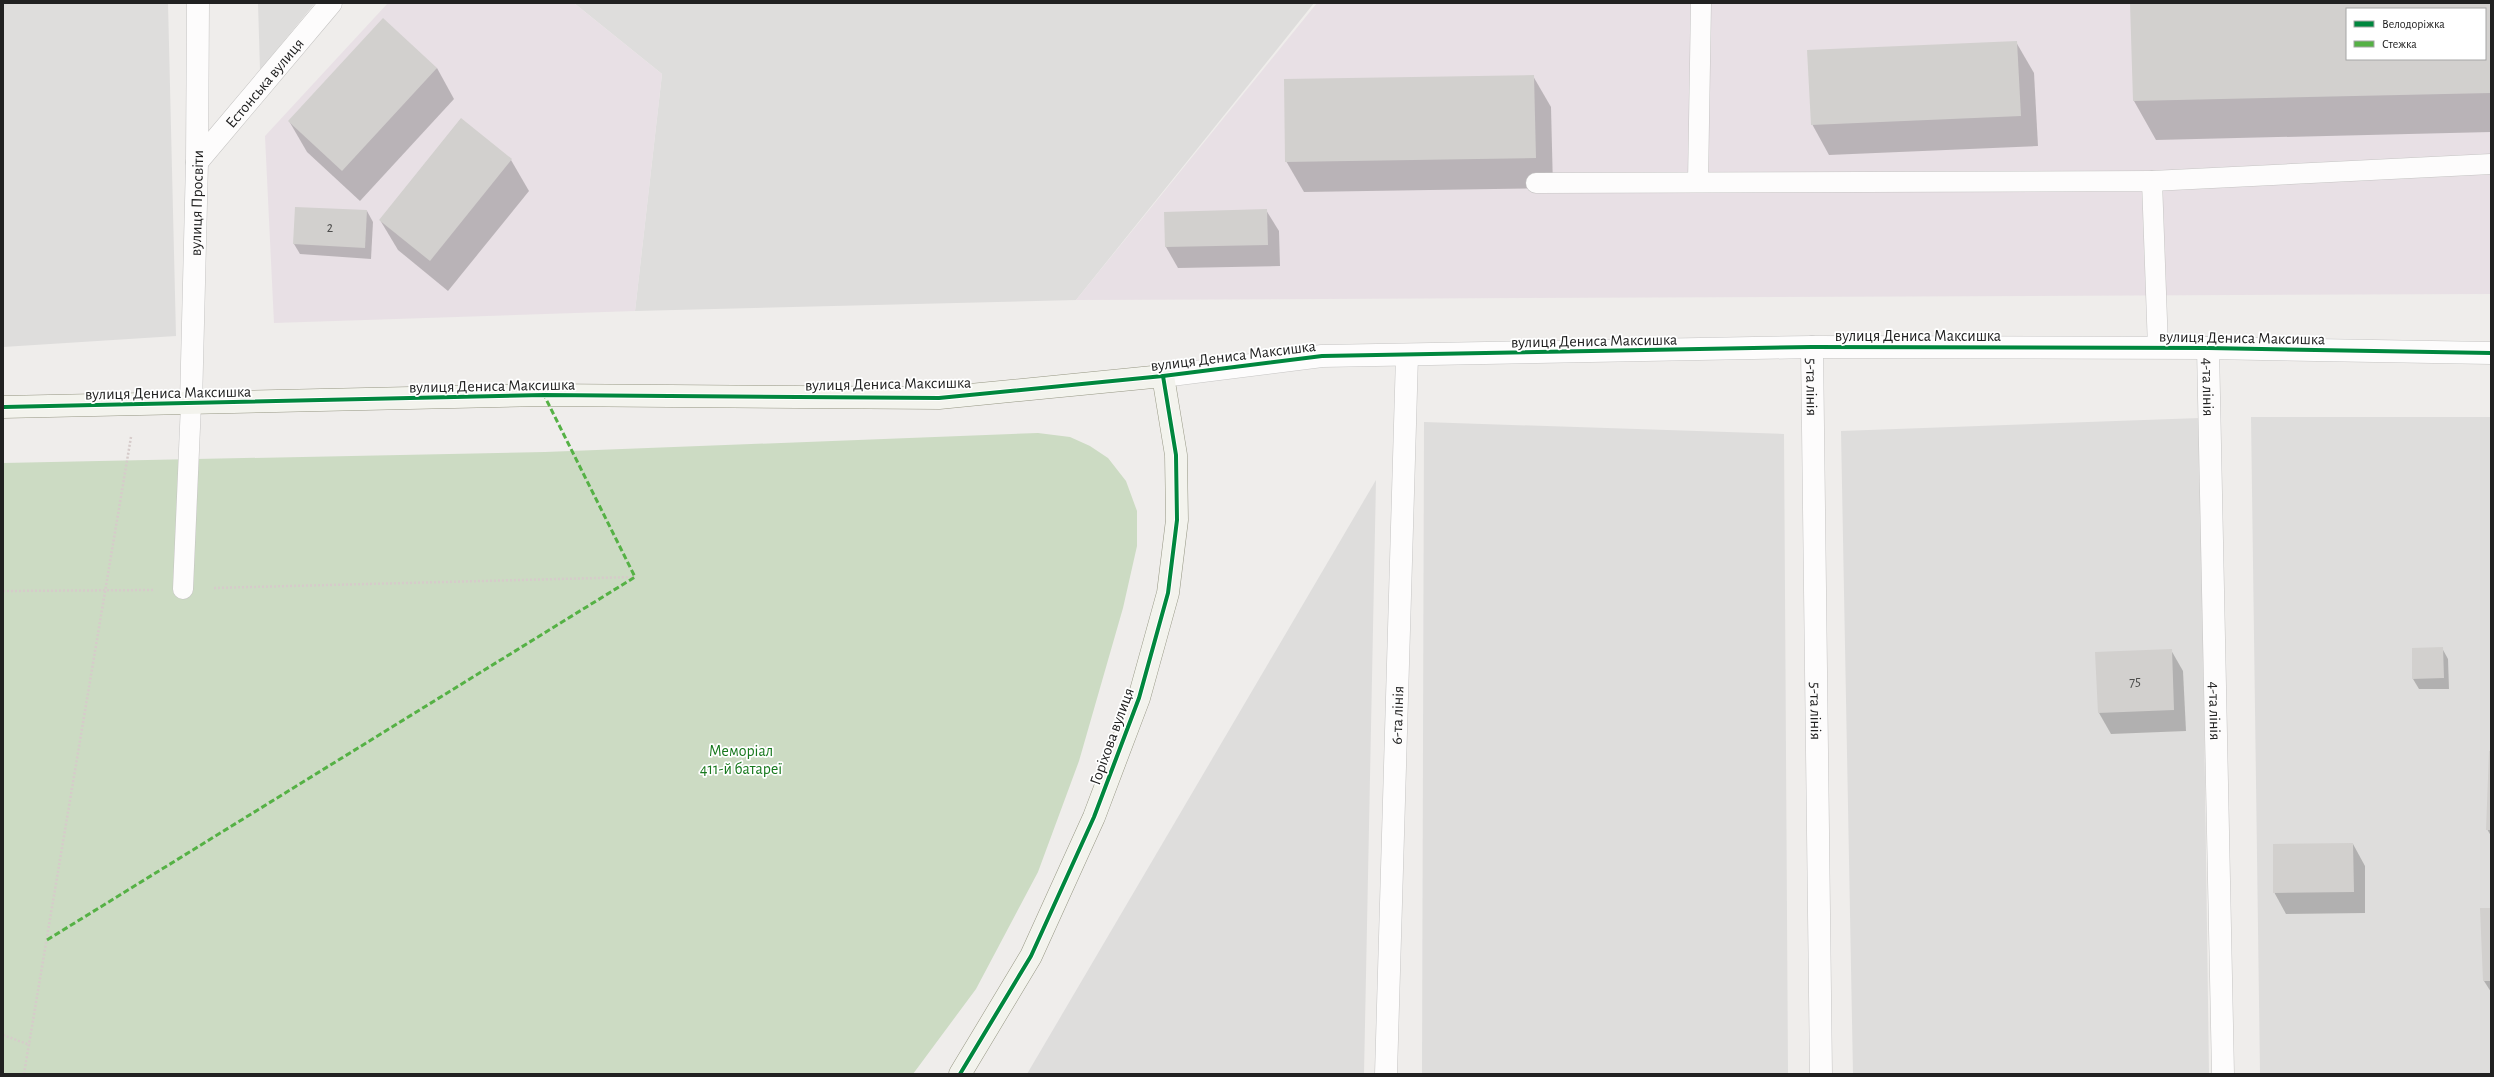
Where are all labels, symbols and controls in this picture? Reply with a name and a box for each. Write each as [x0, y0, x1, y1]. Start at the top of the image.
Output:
legend [2346, 8, 2486, 60]
text: Велодоріжка [2382, 18, 2445, 30]
street label: Естонська вулиця [223, 35, 307, 131]
text: Стежка [2382, 38, 2417, 50]
street label: вулиця Просвіти [188, 150, 206, 256]
house number: 2 [327, 221, 333, 235]
street label: вулиця Дениса Максишка [1835, 328, 2001, 345]
street label: вулиця Дениса Максишка [2159, 329, 2325, 348]
street label: вулиця Дениса Максишка [1511, 332, 1677, 351]
street label: вулиця Дениса Максишка [1150, 338, 1317, 375]
street label: 4-та лінія [2199, 357, 2216, 417]
street label: 5-та лінія [1803, 358, 1820, 416]
street label: вулиця Дениса Максишка [805, 375, 971, 394]
street label: вулиця Дениса Максишка [409, 377, 575, 396]
street label: вулиця Дениса Максишка [85, 384, 251, 403]
house number: 75 [2129, 675, 2141, 689]
street label: 4-та лінія [2206, 681, 2223, 741]
street label: 5-та лінія [1807, 682, 1824, 740]
street label: Горіхова вулиця [1087, 686, 1138, 787]
street label: 6-та лінія [1389, 686, 1406, 745]
park label: Меморіал 411-й батареї [700, 743, 782, 777]

